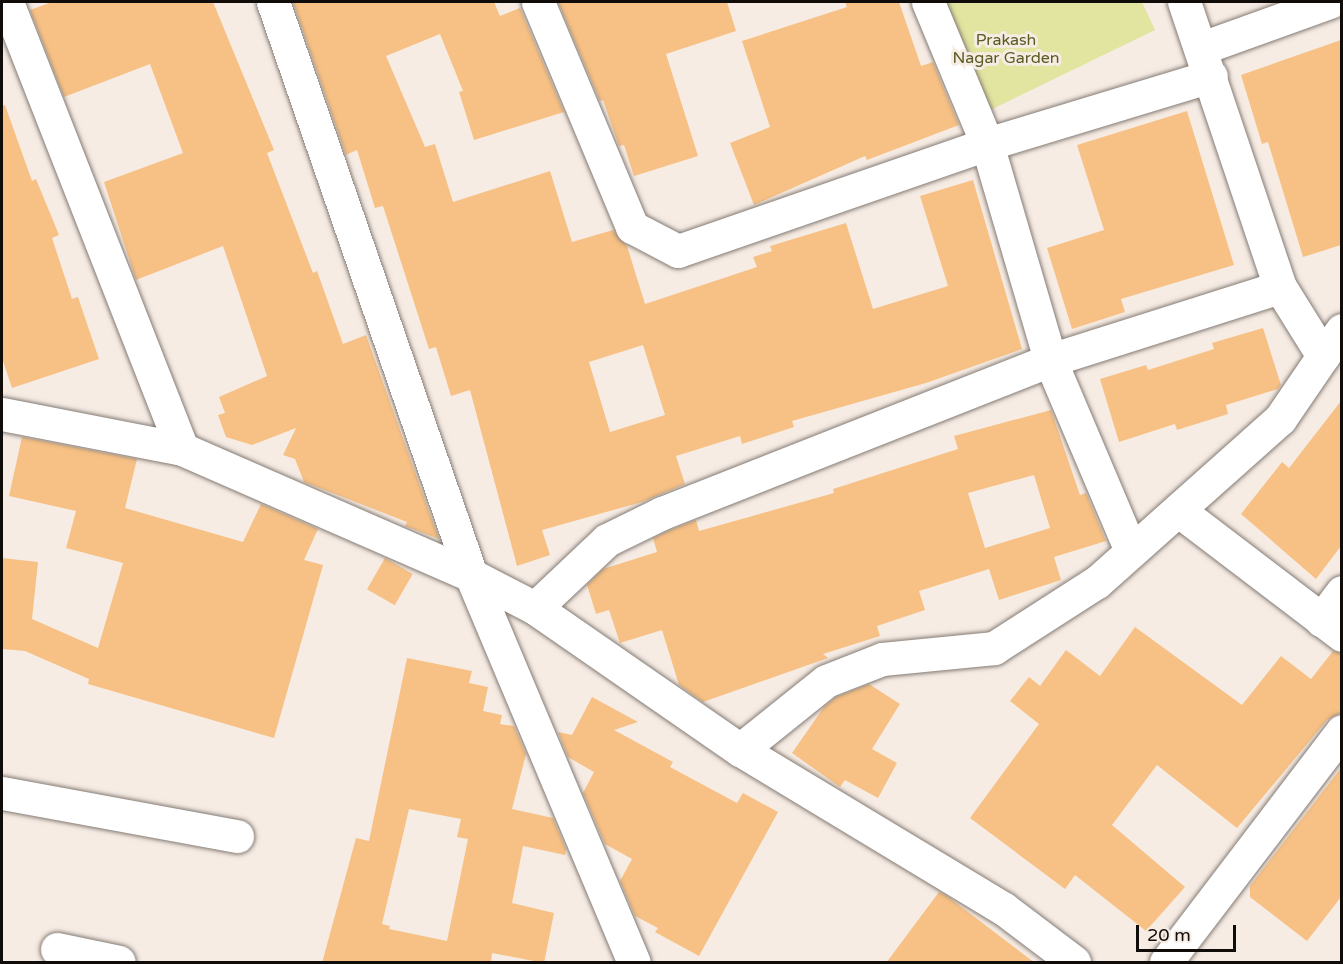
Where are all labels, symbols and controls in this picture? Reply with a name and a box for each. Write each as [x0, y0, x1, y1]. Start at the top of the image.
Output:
park label: Prakash Nagar Garden [952, 30, 1060, 68]
scale bar [1139, 913, 1240, 951]
text: 20 m [1147, 924, 1191, 946]

